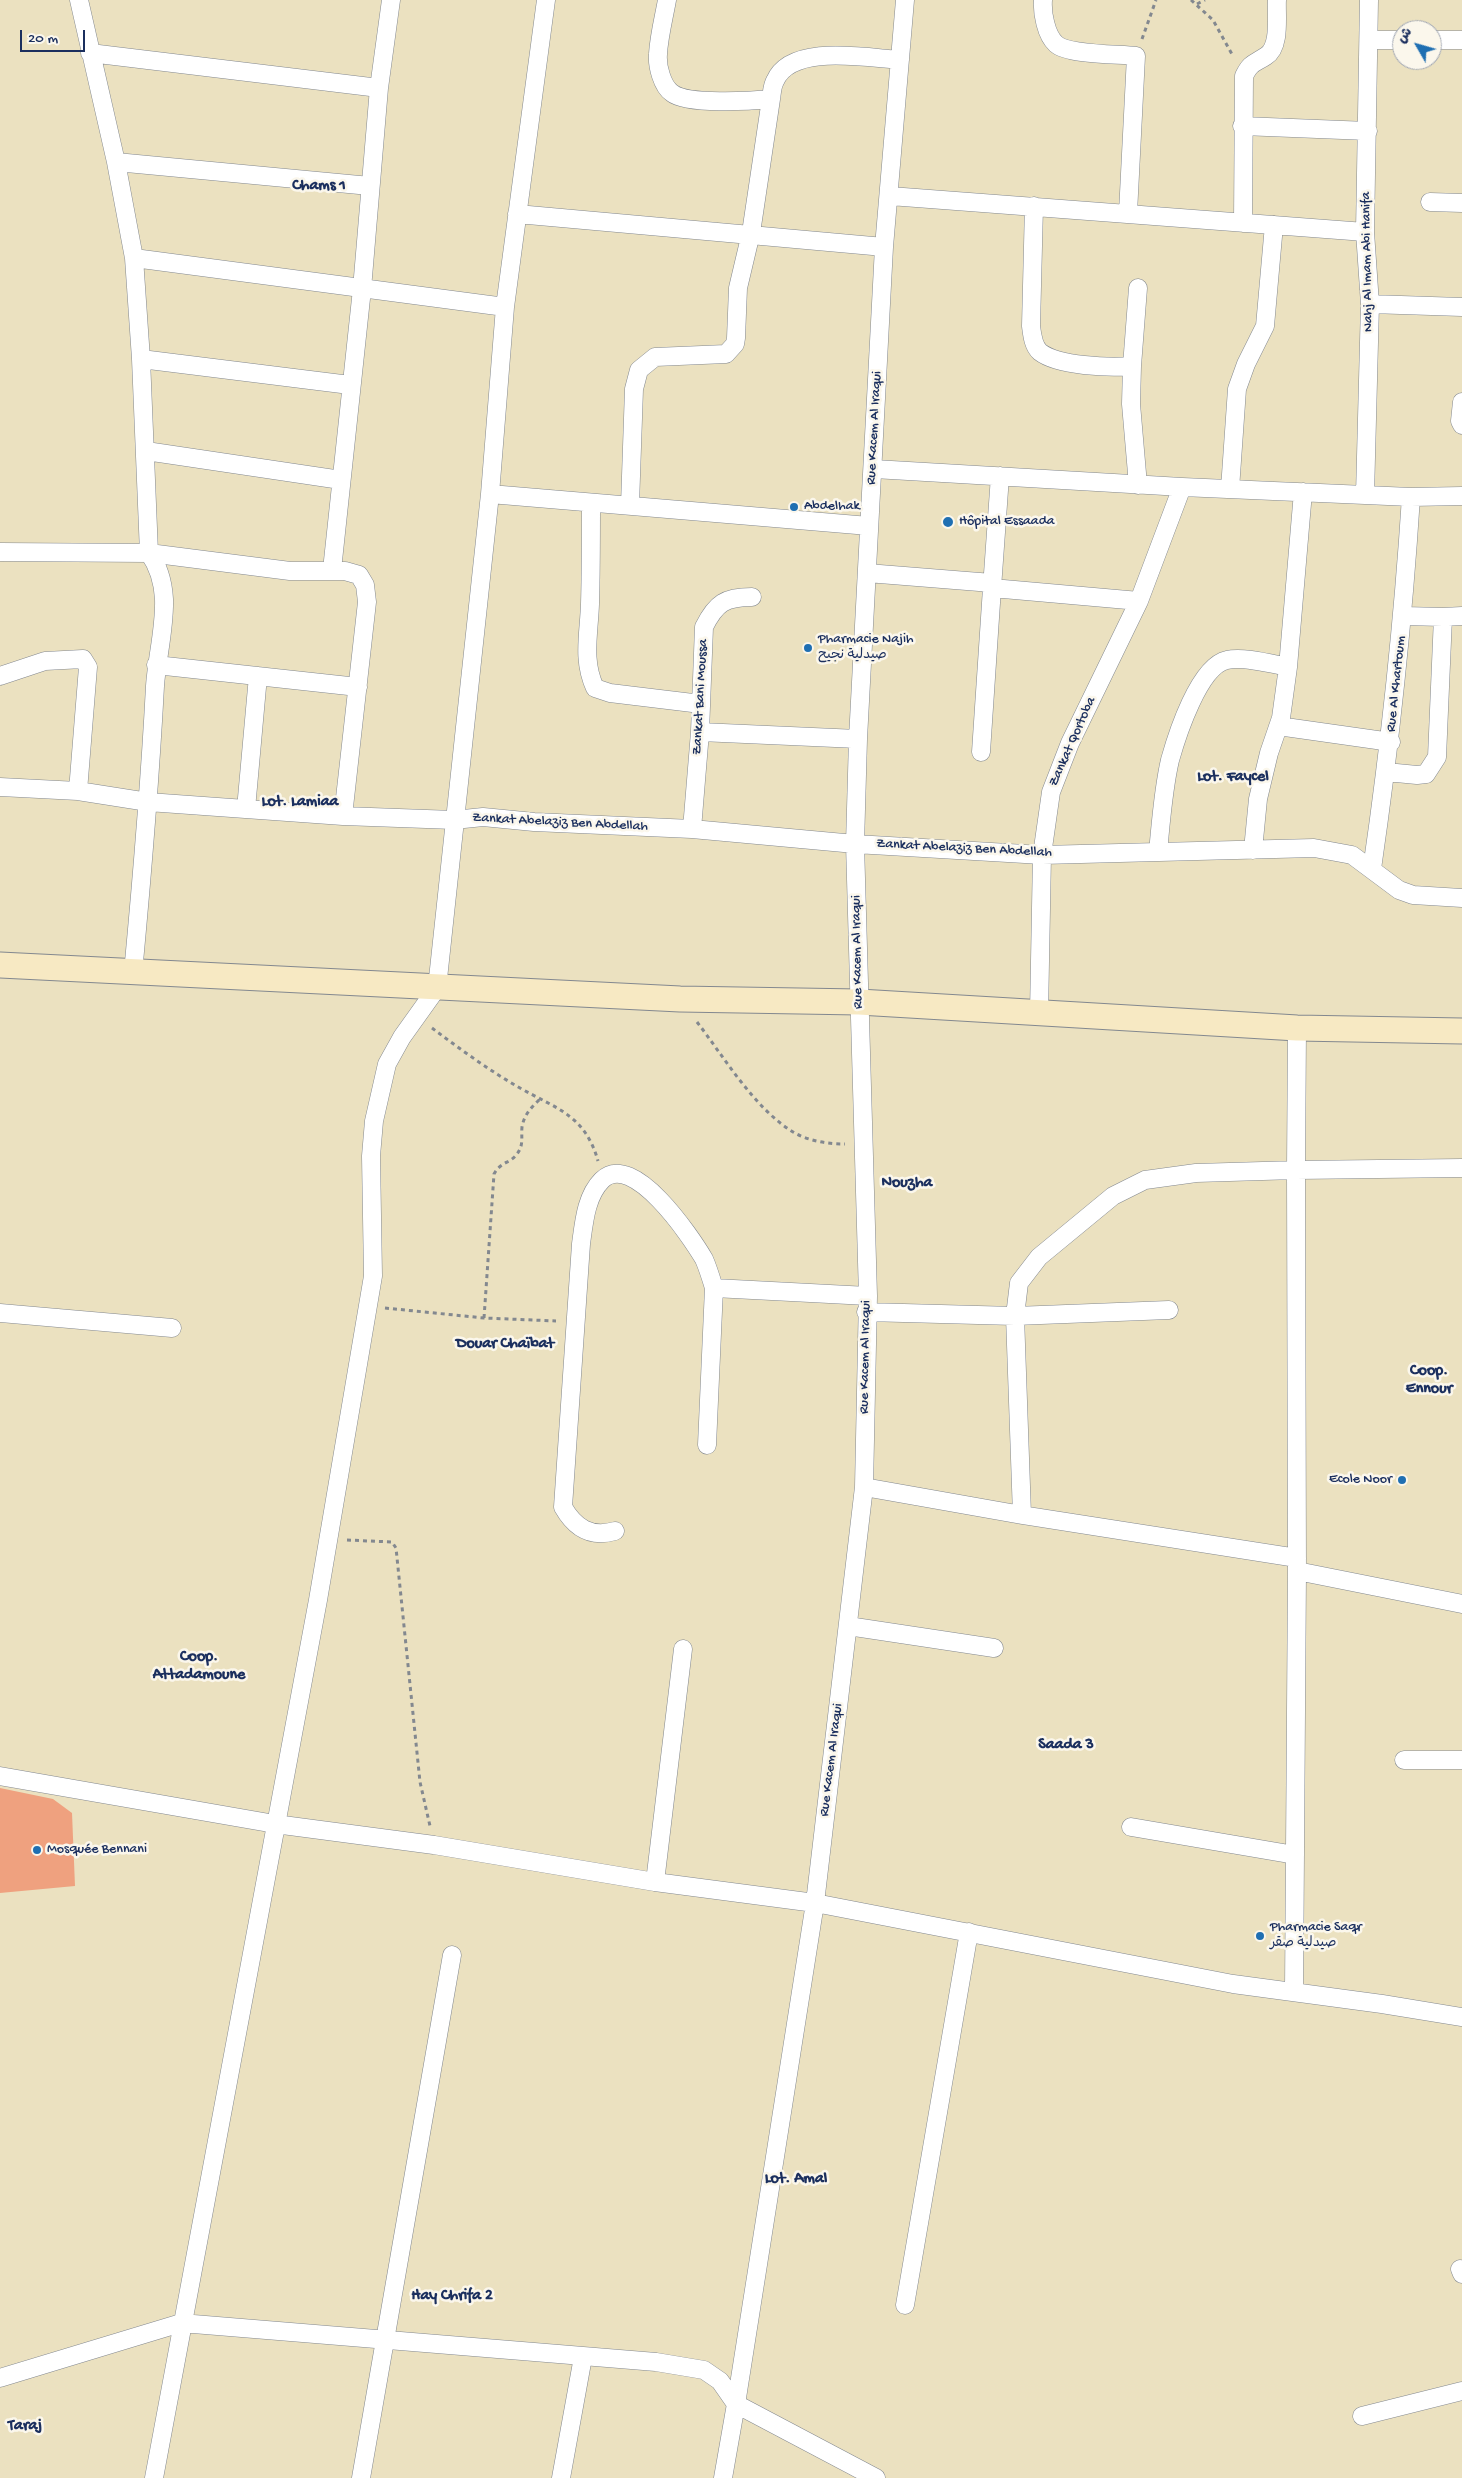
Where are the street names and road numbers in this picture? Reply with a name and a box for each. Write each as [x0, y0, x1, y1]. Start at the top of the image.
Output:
street label: Nahj Al Imam Abi Hanifa [1358, 192, 1378, 332]
street label: Rue Kacem Al Iraqui [864, 371, 886, 485]
street label: Rue Al Khartoum [1384, 635, 1410, 733]
street label: Zankat Bani Moussa [690, 639, 712, 755]
street label: Zankat Qortoba [1046, 695, 1100, 789]
street label: Zankat Abelaziz Ben Abdellah [472, 810, 648, 836]
street label: Zankat Abelaziz Ben Abdellah [876, 836, 1052, 862]
street label: Rue Kacem Al Iraqui [849, 895, 867, 1009]
street label: Rue Kacem Al Iraqui [857, 1300, 875, 1414]
street label: Rue Kacem Al Iraqui [817, 1702, 847, 1818]

